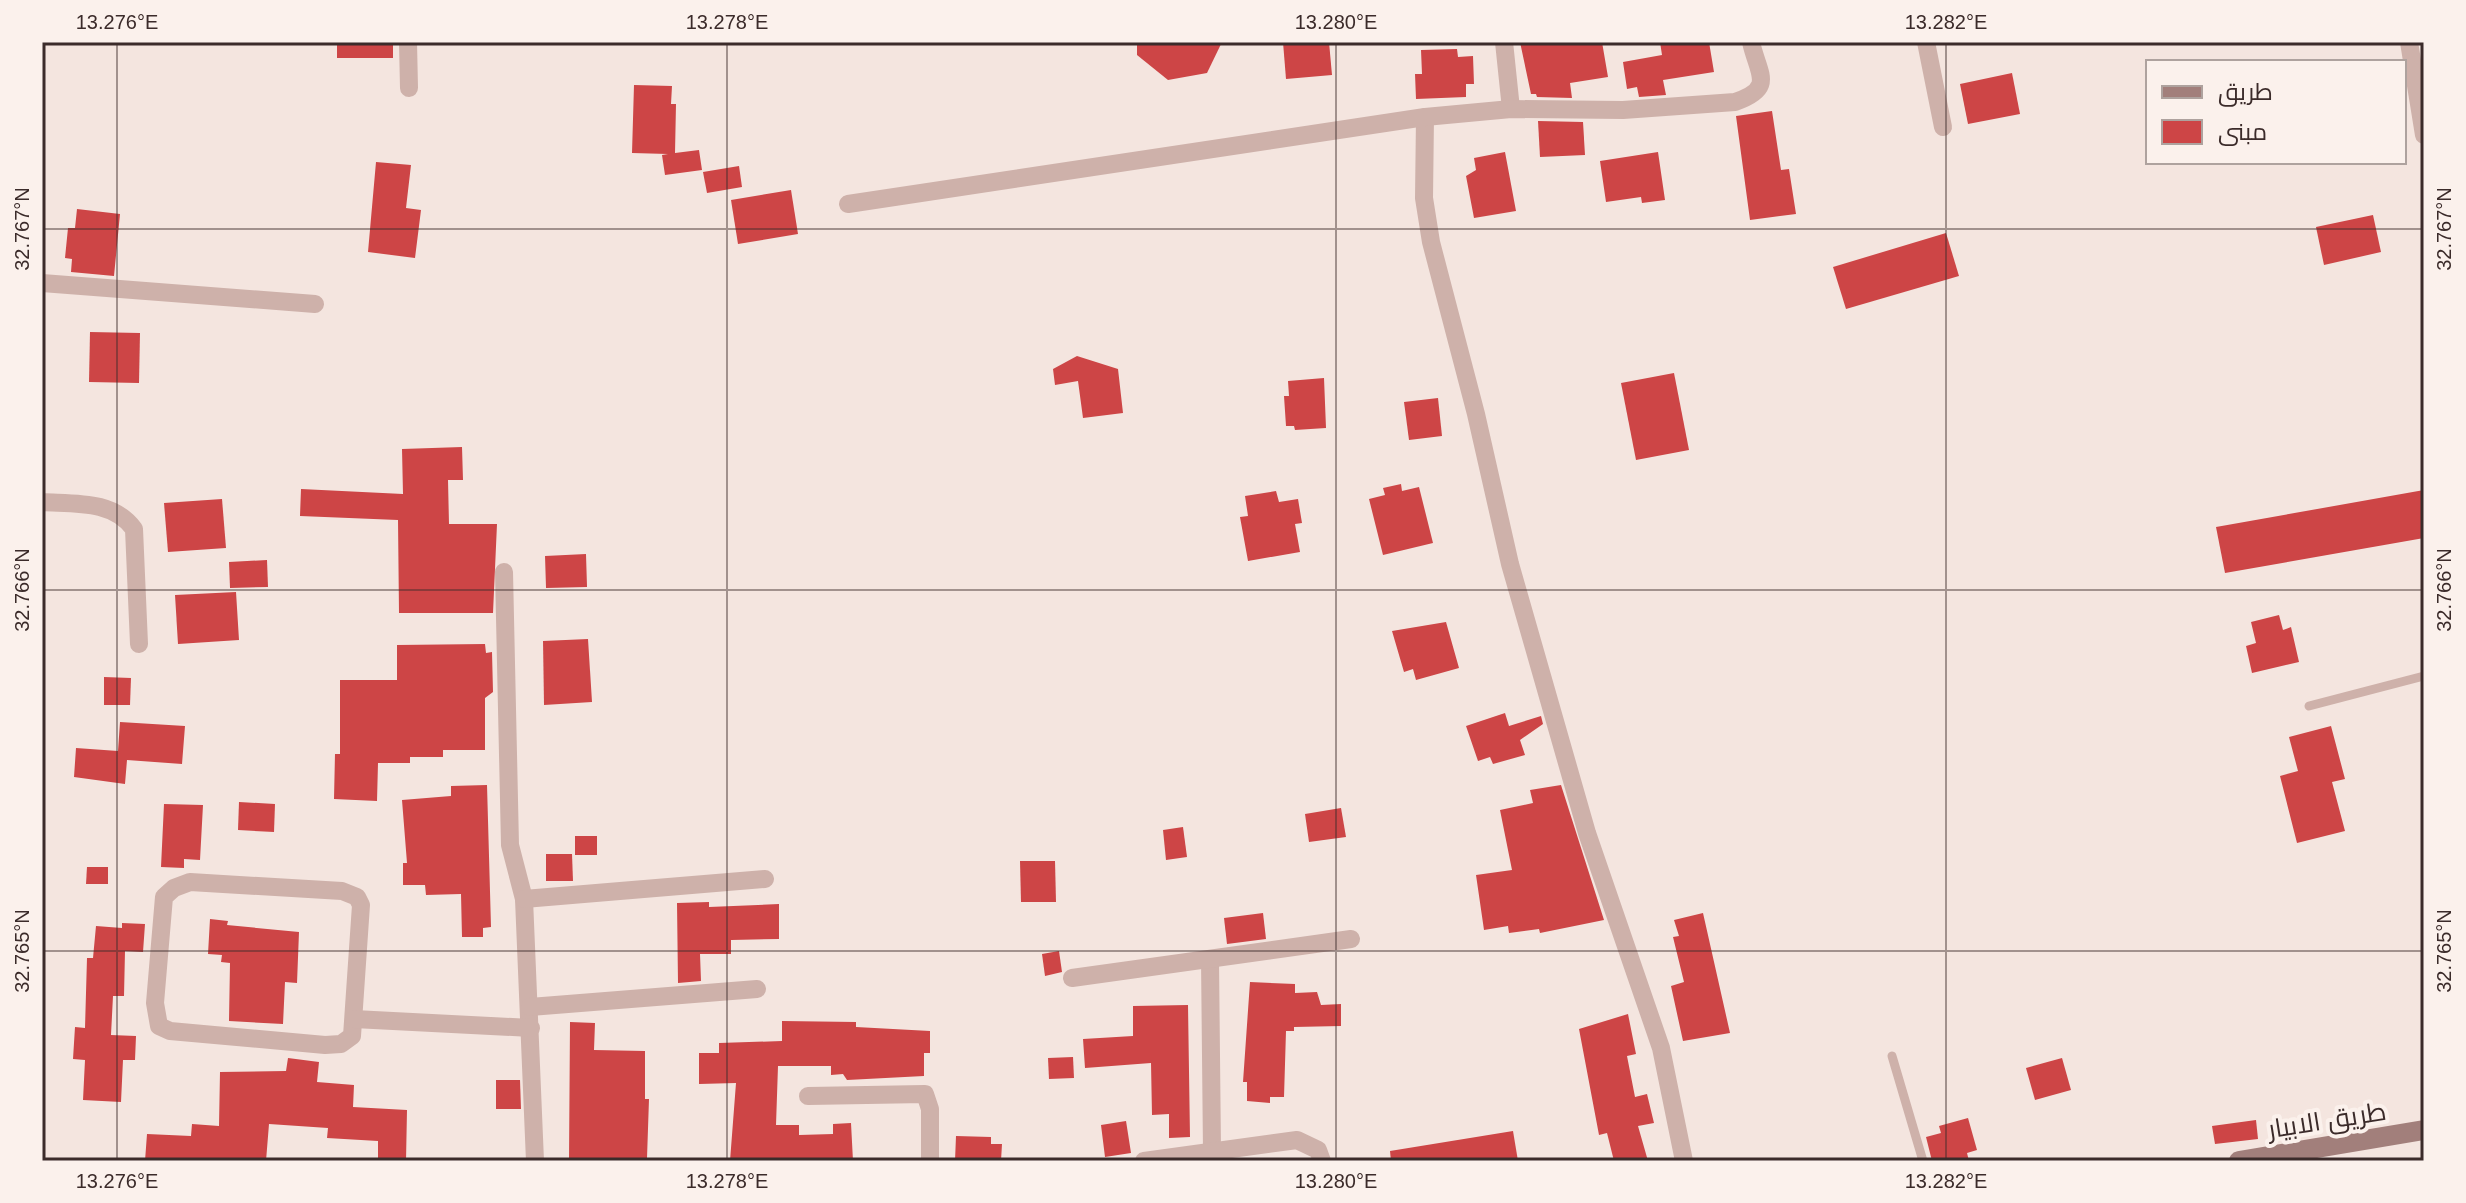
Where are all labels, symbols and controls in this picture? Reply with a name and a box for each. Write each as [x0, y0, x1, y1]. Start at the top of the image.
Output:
text: 13.276°E [76, 11, 158, 33]
text: 13.278°E [686, 11, 768, 33]
text: 13.280°E [1295, 11, 1377, 33]
text: 13.282°E [1905, 11, 1987, 33]
legend [2146, 60, 2406, 164]
text: طريق [2218, 78, 2273, 107]
text: مبنى [2218, 118, 2267, 146]
text: 32.767°N [11, 187, 33, 271]
text: 32.767°N [2433, 187, 2455, 271]
text: 32.766°N [11, 548, 33, 632]
text: 32.766°N [2433, 548, 2455, 632]
text: 32.765°N [11, 909, 33, 993]
text: 32.765°N [2433, 909, 2455, 993]
street label: طريق الابيار [2264, 1096, 2389, 1145]
text: 13.276°E [76, 1170, 158, 1192]
text: 13.278°E [686, 1170, 768, 1192]
text: 13.280°E [1295, 1170, 1377, 1192]
text: 13.282°E [1905, 1170, 1987, 1192]

